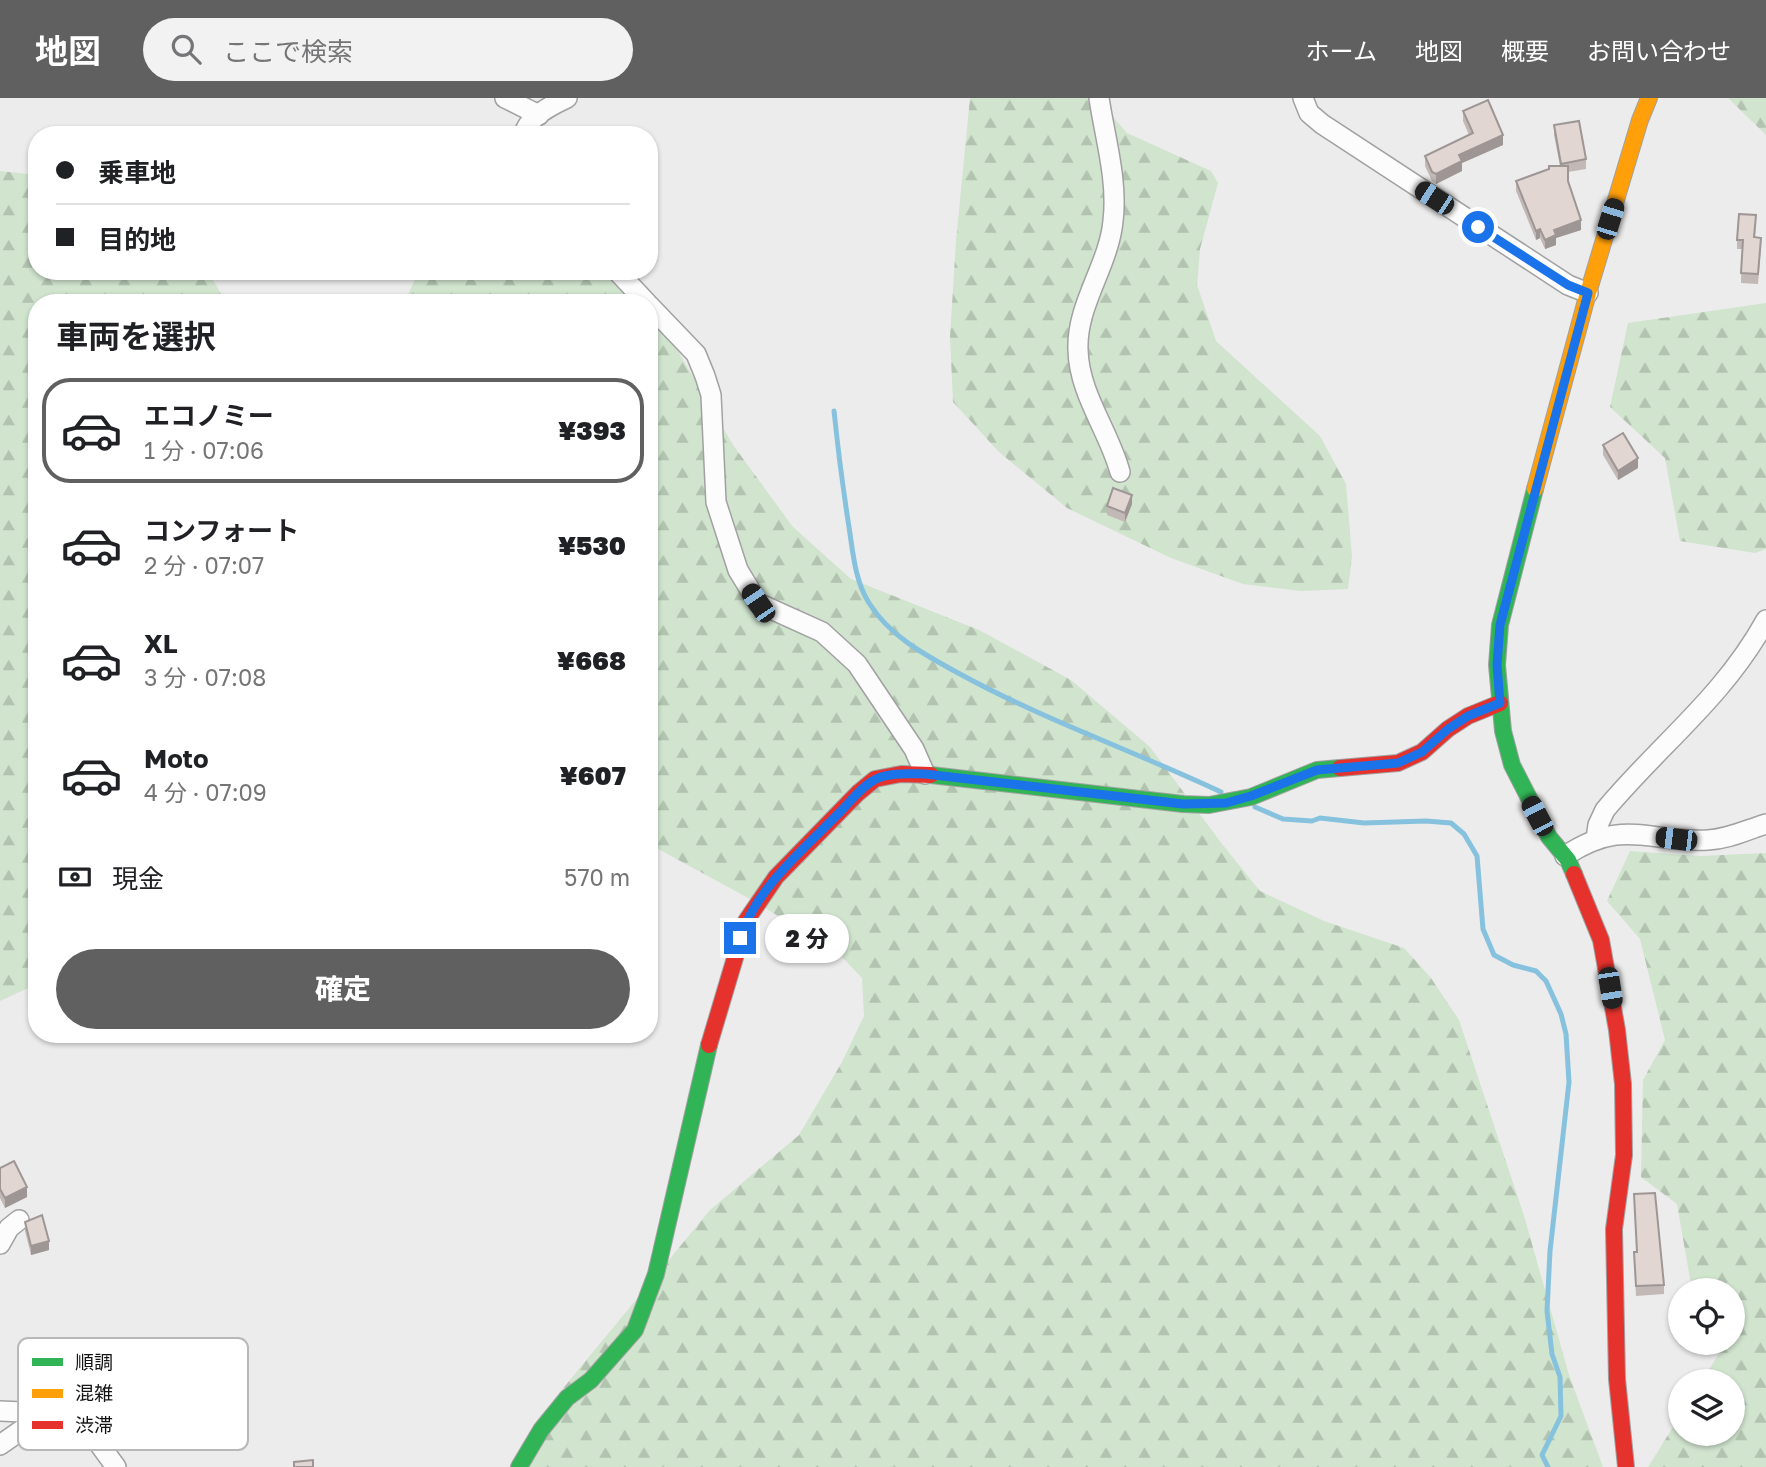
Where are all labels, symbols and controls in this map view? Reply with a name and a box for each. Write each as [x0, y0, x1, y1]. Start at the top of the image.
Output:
search box [143, 18, 633, 81]
icon: search [167, 30, 205, 68]
text: 地図 [35, 31, 101, 70]
text: ここで検索 [223, 36, 353, 67]
text: ホーム [1306, 36, 1377, 65]
text: 地図 [1415, 36, 1463, 65]
text: 概要 [1501, 36, 1549, 65]
text: お問い合わせ [1587, 36, 1731, 65]
text: 乗車地 [98, 157, 176, 188]
car [1411, 178, 1458, 218]
car [1594, 196, 1627, 242]
route start [1462, 211, 1494, 243]
text: 目的地 [98, 224, 176, 255]
text: 車両を選択 [56, 317, 216, 355]
icon: car [60, 399, 123, 462]
text: エコノミー [144, 400, 274, 431]
text: ¥393 [558, 415, 626, 446]
text: 1 分 · 07:06 [144, 436, 264, 464]
icon: car [60, 514, 123, 577]
text: コンフォート [144, 515, 299, 546]
text: ¥530 [558, 530, 626, 561]
text: 2 分 · 07:07 [144, 551, 264, 579]
car [738, 580, 779, 626]
text: XL [144, 628, 178, 659]
icon: car [60, 629, 123, 692]
text: ¥668 [557, 645, 626, 676]
text: 3 分 · 07:08 [144, 663, 266, 691]
text: Moto [144, 743, 209, 774]
icon: car [60, 744, 123, 807]
text: ¥607 [559, 760, 626, 791]
text: 4 分 · 07:09 [144, 778, 267, 806]
car [1518, 793, 1557, 839]
car [1654, 826, 1699, 852]
icon: cash [56, 858, 94, 896]
text: 現金 [112, 863, 164, 894]
text: 570 m [564, 863, 630, 891]
callout: 2 分 [764, 914, 848, 962]
route end [724, 922, 756, 954]
text: 2 分 [785, 924, 829, 952]
button: 確定 [56, 949, 630, 1029]
car [1597, 966, 1624, 1010]
map controls [1668, 1278, 1745, 1446]
button: locate [1668, 1278, 1745, 1355]
legend [18, 1338, 248, 1450]
text: 順調 [75, 1350, 113, 1373]
button: layers [1668, 1369, 1745, 1446]
text: 混雑 [75, 1381, 113, 1404]
text: 渋滞 [75, 1413, 113, 1436]

